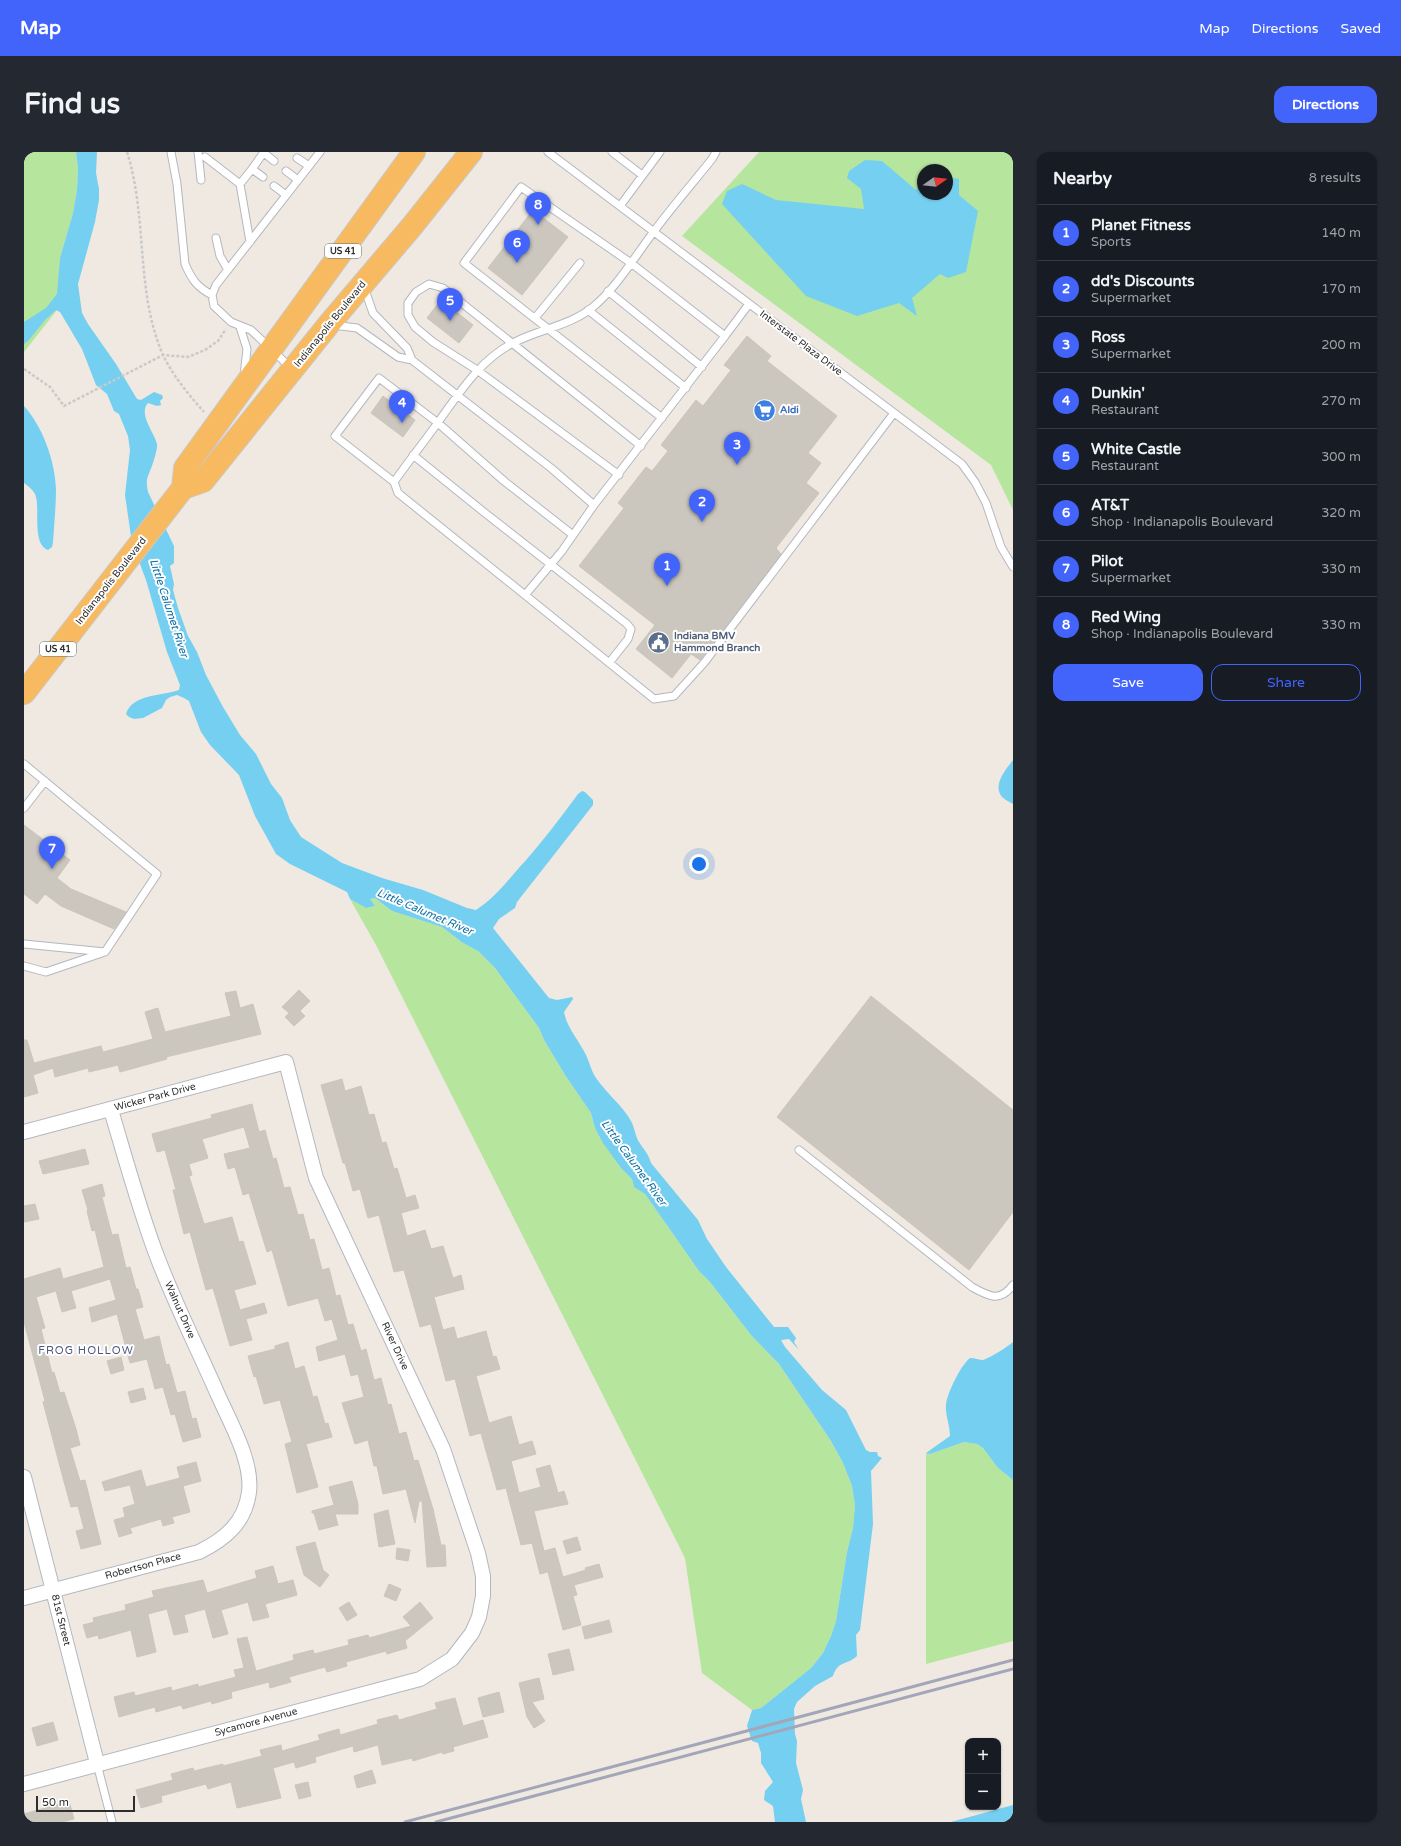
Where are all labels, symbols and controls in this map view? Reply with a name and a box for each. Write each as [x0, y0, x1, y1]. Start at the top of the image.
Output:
text: Map [20, 17, 61, 39]
text: Map [1199, 20, 1230, 37]
text: Directions [1252, 20, 1319, 37]
text: Saved [1341, 20, 1381, 37]
button: Directions [1274, 86, 1377, 123]
text: Find us [24, 87, 120, 121]
north arrow [917, 164, 953, 200]
text: Nearby [1053, 168, 1112, 189]
text: 8 results [1309, 170, 1361, 186]
pin: 8 [525, 192, 551, 225]
text: Planet Fitness [1091, 216, 1191, 234]
text: 1 [1062, 225, 1070, 241]
text: 140 m [1321, 225, 1361, 241]
pin: 6 [504, 230, 530, 263]
text: Sports [1091, 234, 1131, 250]
road number: US 41 [325, 244, 361, 258]
text: dd's Discounts [1091, 272, 1195, 290]
street label: Indianapolis Boulevard [291, 278, 369, 370]
text: 2 [1062, 281, 1070, 297]
text: 170 m [1321, 281, 1361, 297]
pin: 5 [437, 288, 463, 321]
text: Supermarket [1091, 290, 1171, 306]
street label: Interstate Plaza Drive [757, 308, 845, 378]
text: Ross [1091, 328, 1125, 346]
text: 3 [1062, 337, 1070, 353]
text: 200 m [1321, 337, 1361, 353]
text: Supermarket [1091, 346, 1171, 362]
text: Dunkin' [1091, 384, 1145, 402]
pin: 4 [389, 390, 415, 423]
text: 4 [1062, 393, 1070, 409]
text: 270 m [1321, 393, 1361, 409]
supermarket icon: Aldi [751, 397, 777, 423]
text: Restaurant [1091, 402, 1159, 418]
place label: Aldi [780, 404, 799, 416]
pin: 3 [724, 432, 750, 465]
text: White Castle [1091, 440, 1181, 458]
text: 5 [1062, 449, 1070, 465]
text: 300 m [1321, 449, 1361, 465]
text: Restaurant [1091, 458, 1159, 474]
pin: 2 [689, 489, 715, 522]
text: AT&T [1091, 496, 1129, 514]
text: 6 [1062, 505, 1070, 521]
text: 320 m [1321, 505, 1361, 521]
text: Shop · Indianapolis Boulevard [1091, 514, 1273, 530]
street label: Indianapolis Boulevard [73, 535, 149, 627]
text: Pilot [1091, 552, 1123, 570]
pin: 1 [654, 553, 680, 586]
water label: Little Calumet River [147, 557, 192, 661]
text: 7 [1062, 561, 1070, 577]
text: 330 m [1321, 561, 1361, 577]
text: Supermarket [1091, 570, 1171, 586]
text: Red Wing [1091, 608, 1161, 626]
text: 8 [1062, 617, 1070, 633]
text: 330 m [1321, 617, 1361, 633]
text: Shop · Indianapolis Boulevard [1091, 626, 1273, 642]
public building icon: Indiana BMV Hammond Branch [645, 629, 671, 655]
place label: Indiana BMV Hammond Branch [674, 630, 760, 654]
road number: US 41 [40, 642, 76, 656]
button: Save [1053, 664, 1203, 701]
button: Share [1211, 664, 1361, 701]
pin: 7 [39, 836, 65, 869]
your location [689, 854, 709, 874]
water label: Little Calumet River [375, 886, 476, 939]
street label: Wicker Park Drive [113, 1080, 197, 1114]
water label: Little Calumet River [599, 1118, 670, 1210]
street label: Walnut Drive [162, 1280, 198, 1341]
street label: River Drive [379, 1320, 411, 1372]
district label: FROG HOLLOW [38, 1344, 134, 1357]
street label: Robertson Place [104, 1550, 183, 1582]
street label: 81st Street [49, 1593, 73, 1647]
street label: Sycamore Avenue [213, 1705, 299, 1739]
map controls [965, 1738, 1001, 1810]
button: + [965, 1738, 1001, 1774]
button: − [965, 1774, 1001, 1810]
scale bar [36, 1794, 135, 1813]
text: 50 m [42, 1796, 69, 1809]

